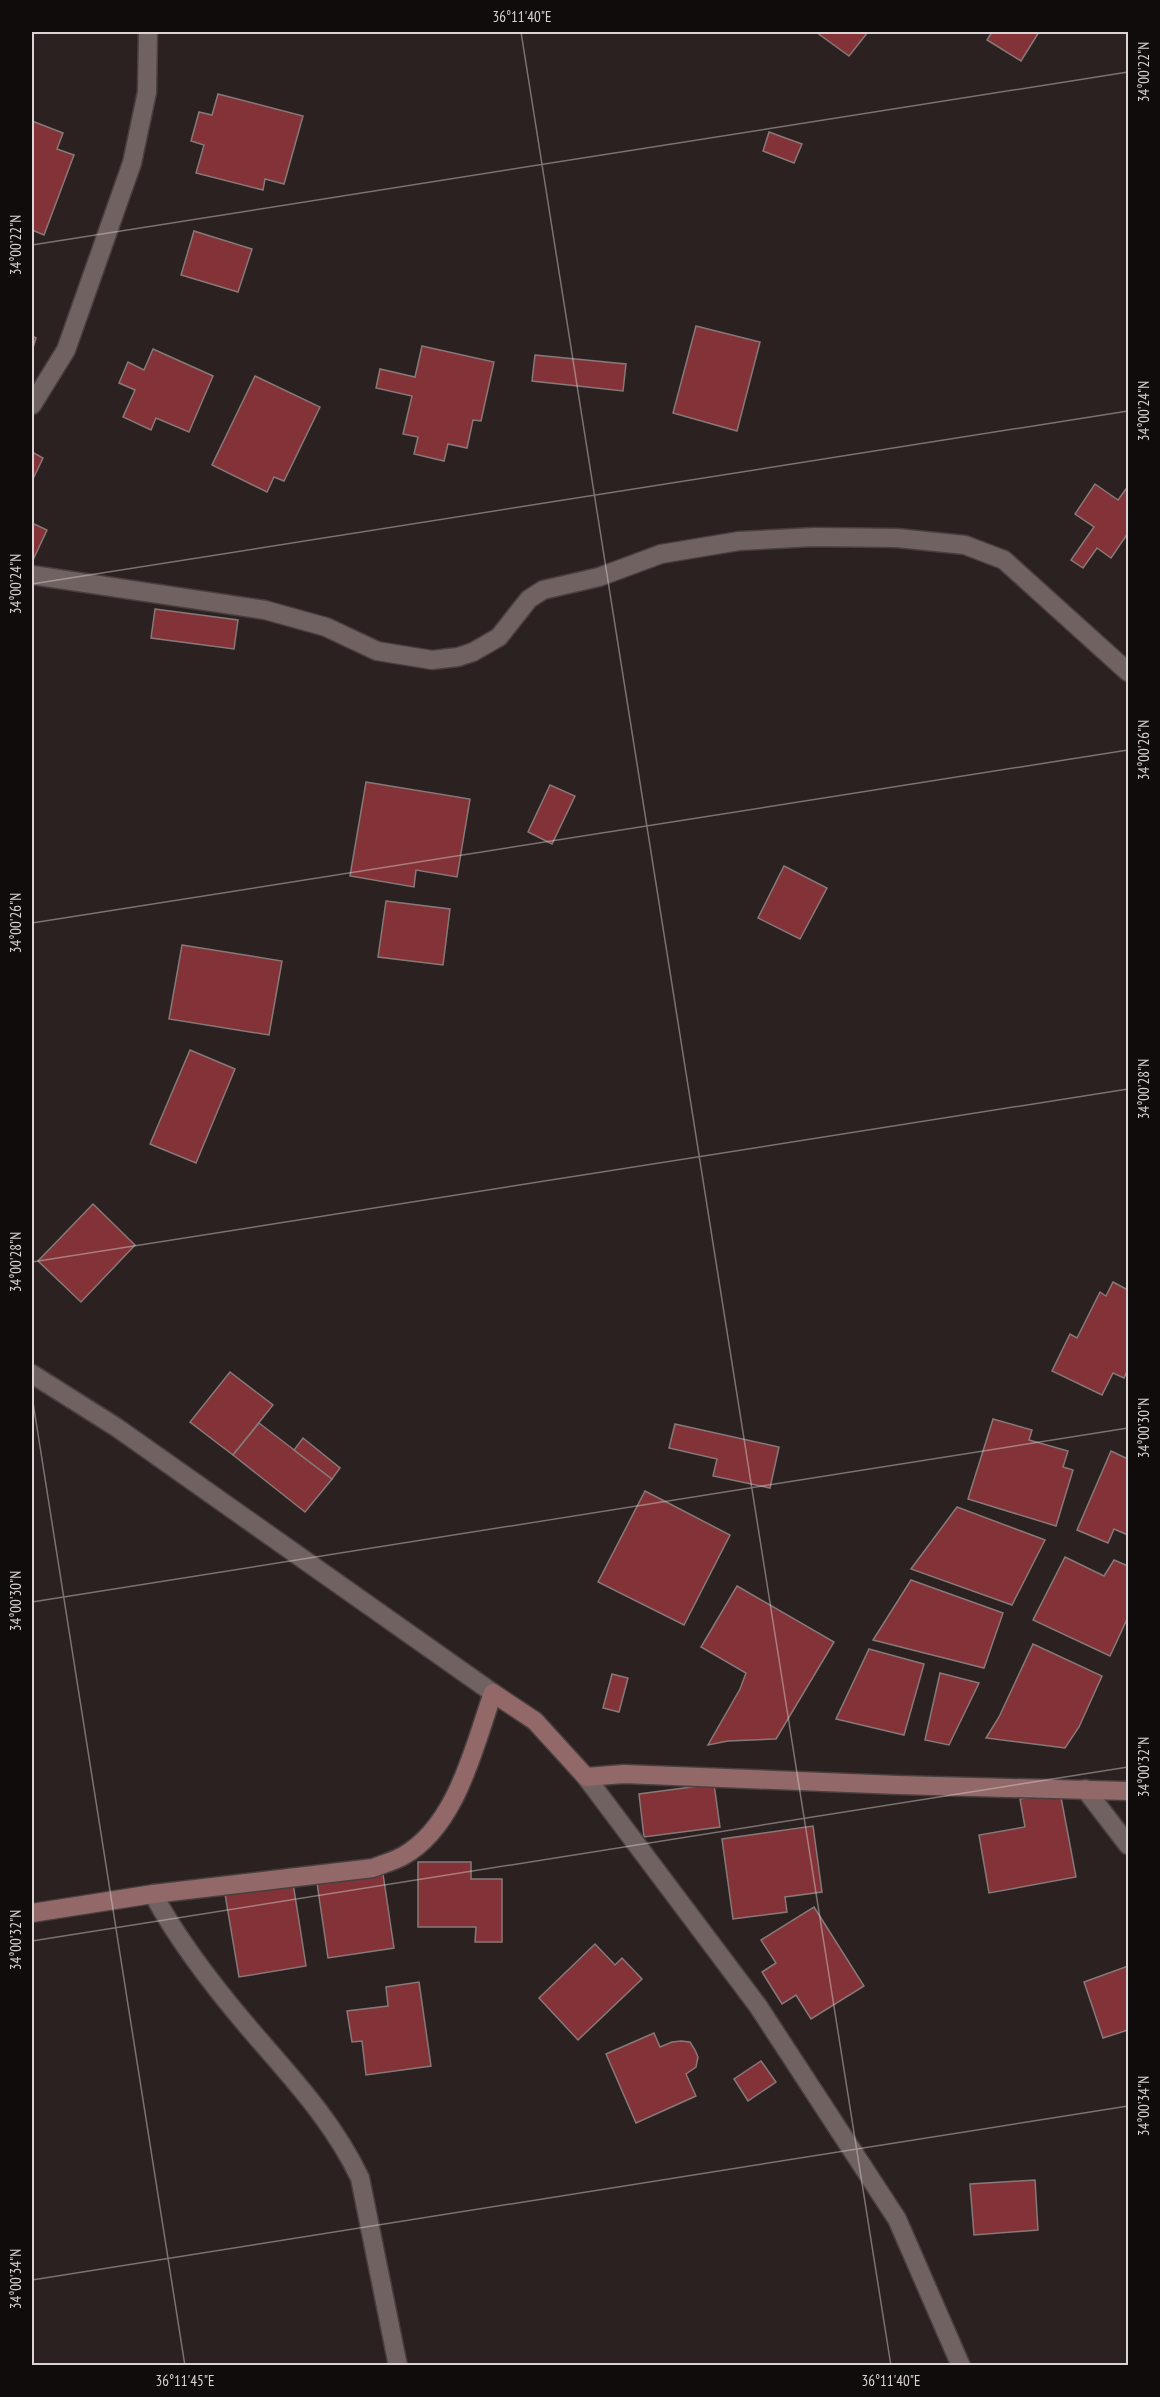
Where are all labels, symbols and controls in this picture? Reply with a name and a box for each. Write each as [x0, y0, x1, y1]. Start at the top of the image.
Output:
text: 36°11'40"E [492, 7, 552, 26]
text: 34°00'22"N [1134, 42, 1153, 102]
text: 34°00'22"N [6, 215, 25, 275]
text: 34°00'24"N [1134, 381, 1153, 441]
text: 34°00'24"N [6, 554, 25, 614]
text: 34°00'26"N [1134, 720, 1153, 780]
text: 34°00'26"N [6, 893, 25, 953]
text: 34°00'28"N [1134, 1059, 1153, 1119]
text: 34°00'28"N [6, 1232, 25, 1292]
text: 34°00'30"N [1134, 1398, 1153, 1458]
text: 34°00'30"N [6, 1571, 25, 1631]
text: 34°00'32"N [1134, 1737, 1153, 1797]
text: 34°00'32"N [6, 1910, 25, 1970]
text: 34°00'34"N [1134, 2076, 1153, 2136]
text: 34°00'34"N [6, 2249, 25, 2309]
text: 36°11'45"E [155, 2371, 215, 2390]
text: 36°11'40"E [861, 2371, 921, 2390]

